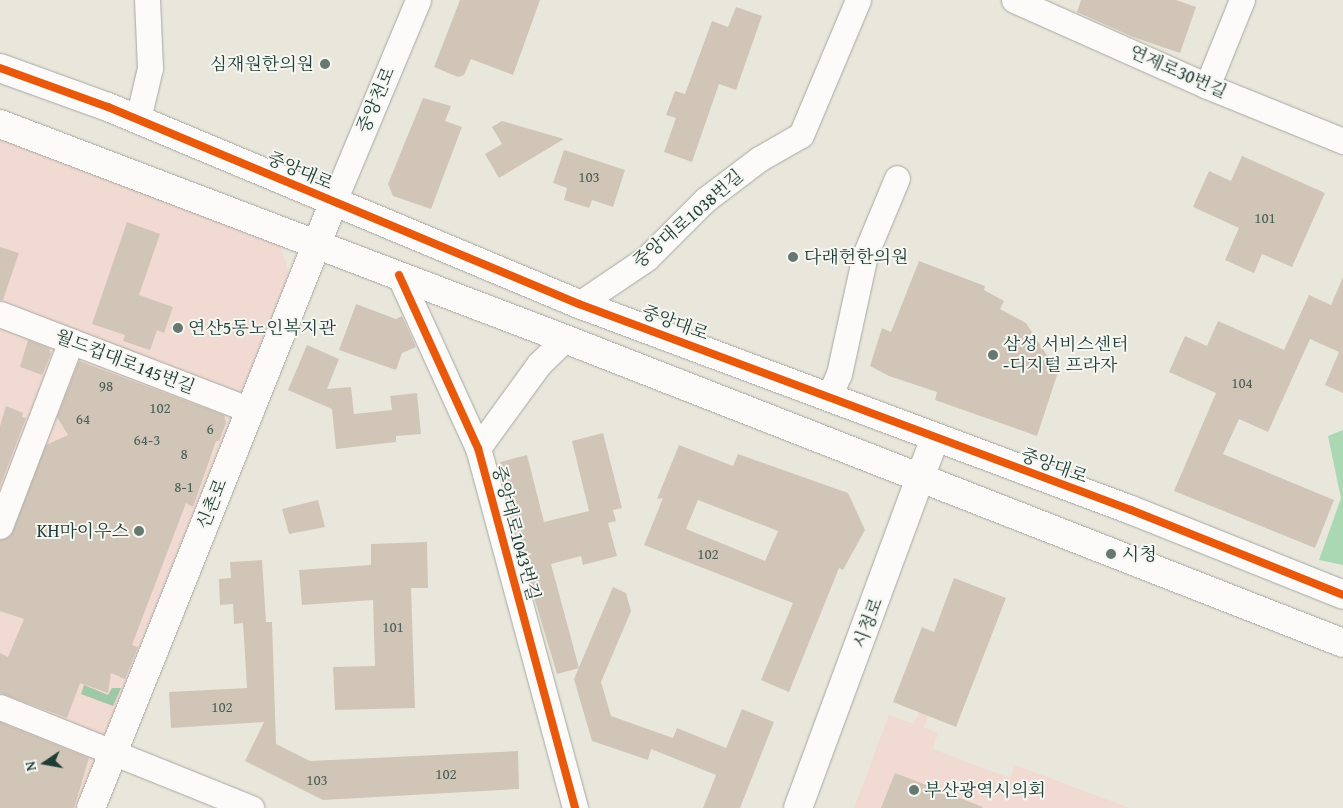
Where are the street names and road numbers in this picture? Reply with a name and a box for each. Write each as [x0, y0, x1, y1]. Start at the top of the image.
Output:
street label: 연제로30번길 [1126, 41, 1230, 103]
street label: 중앙천로 [352, 64, 400, 136]
street label: 중앙대로 [264, 147, 336, 195]
street label: 중앙대로1038번길 [628, 165, 748, 273]
street label: 중앙대로 [639, 301, 711, 345]
street label: 월드컵대로145번길 [52, 325, 198, 399]
street label: 중앙대로 [1018, 444, 1090, 488]
street label: 중앙대로1043번길 [488, 463, 544, 603]
street label: 신촌로 [192, 476, 232, 532]
street label: 시청로 [849, 595, 887, 651]

